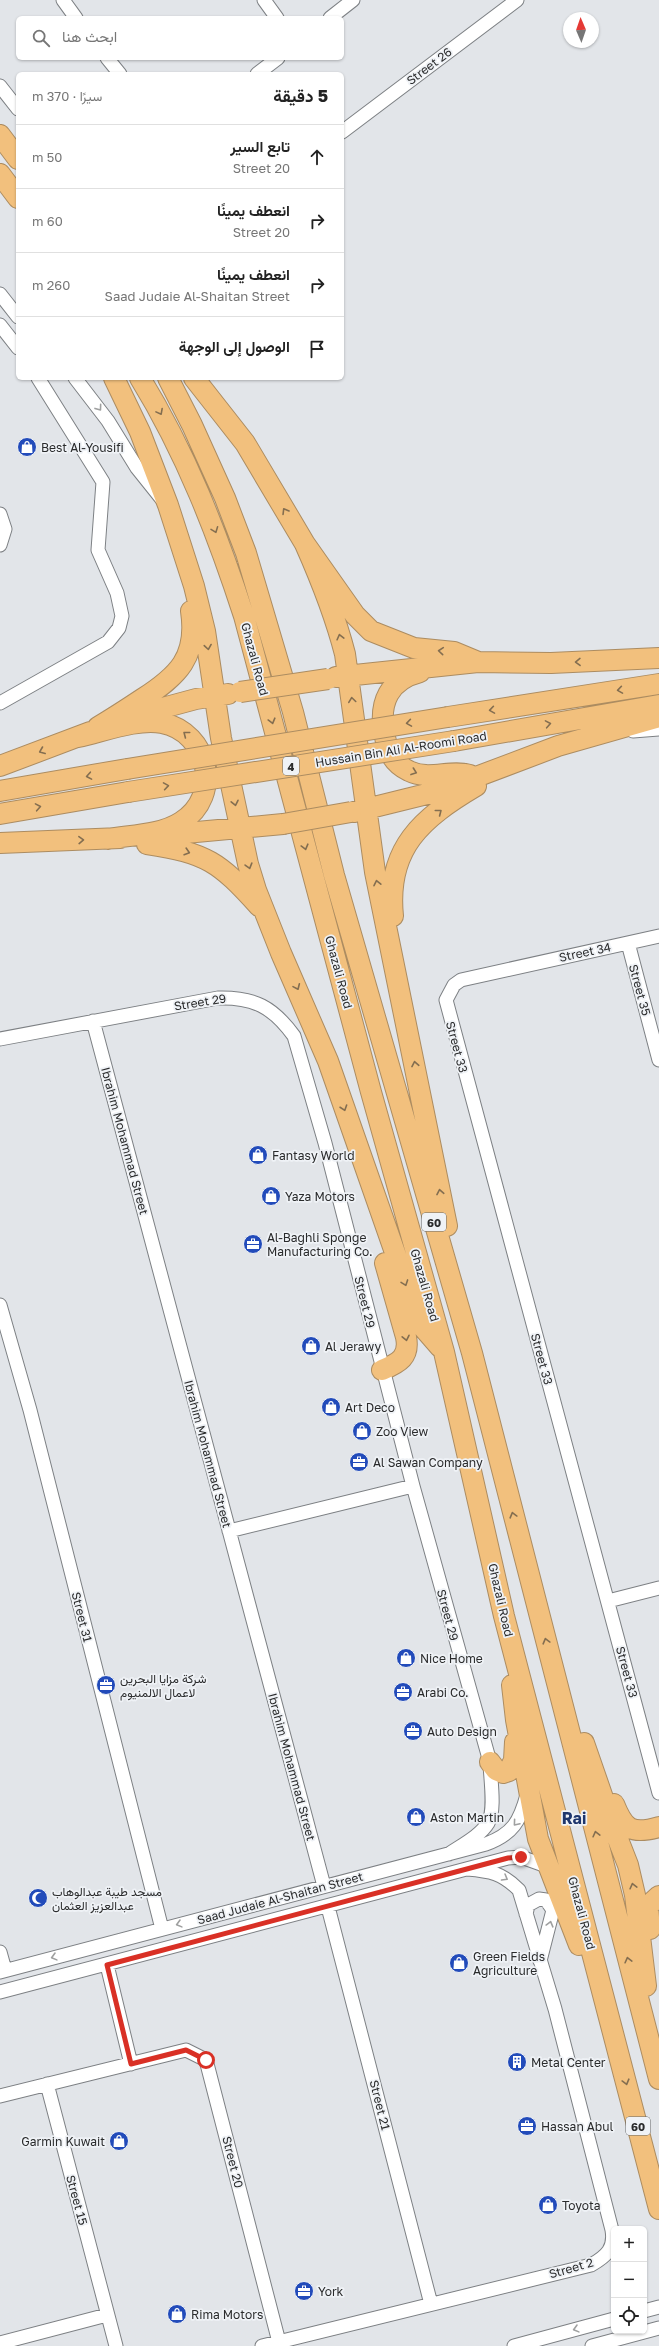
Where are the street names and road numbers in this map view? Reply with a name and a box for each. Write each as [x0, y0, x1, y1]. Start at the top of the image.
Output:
street label: Street 26 [403, 44, 455, 88]
street label: Ghazali Road [238, 621, 272, 697]
street label: Hussain Bin Ali Al-Roomi Road [314, 728, 488, 770]
road number: 4 [283, 757, 299, 775]
street label: Ghazali Road [322, 934, 356, 1010]
street label: Street 34 [558, 939, 612, 965]
street label: Street 35 [626, 963, 654, 1017]
street label: Street 29 [173, 990, 227, 1014]
street label: Street 33 [443, 1020, 471, 1074]
street label: Ibrahim Mohammad Street [98, 1065, 152, 1217]
road number: 60 [422, 1213, 446, 1231]
street label: Ghazali Road [407, 1247, 443, 1323]
street label: Street 29 [351, 1275, 379, 1329]
street label: Street 33 [528, 1332, 556, 1386]
street label: Ibrahim Mohammad Street [181, 1378, 235, 1530]
street label: Ghazali Road [485, 1562, 517, 1638]
street label: Street 29 [434, 1588, 462, 1642]
street label: Street 31 [69, 1590, 96, 1644]
street label: Street 33 [613, 1645, 641, 1699]
street label: Ibrahim Mohammad Street [265, 1691, 319, 1843]
street label: Saad Judaie Al-Shaitan Street [195, 1869, 365, 1927]
street label: Ghazali Road [565, 1875, 599, 1951]
street label: Street 21 [367, 2078, 394, 2132]
road number: 60 [626, 2117, 650, 2135]
street label: Street 20 [219, 2135, 247, 2189]
street label: Street 15 [63, 2173, 91, 2227]
street label: Street 2 [547, 2255, 595, 2281]

